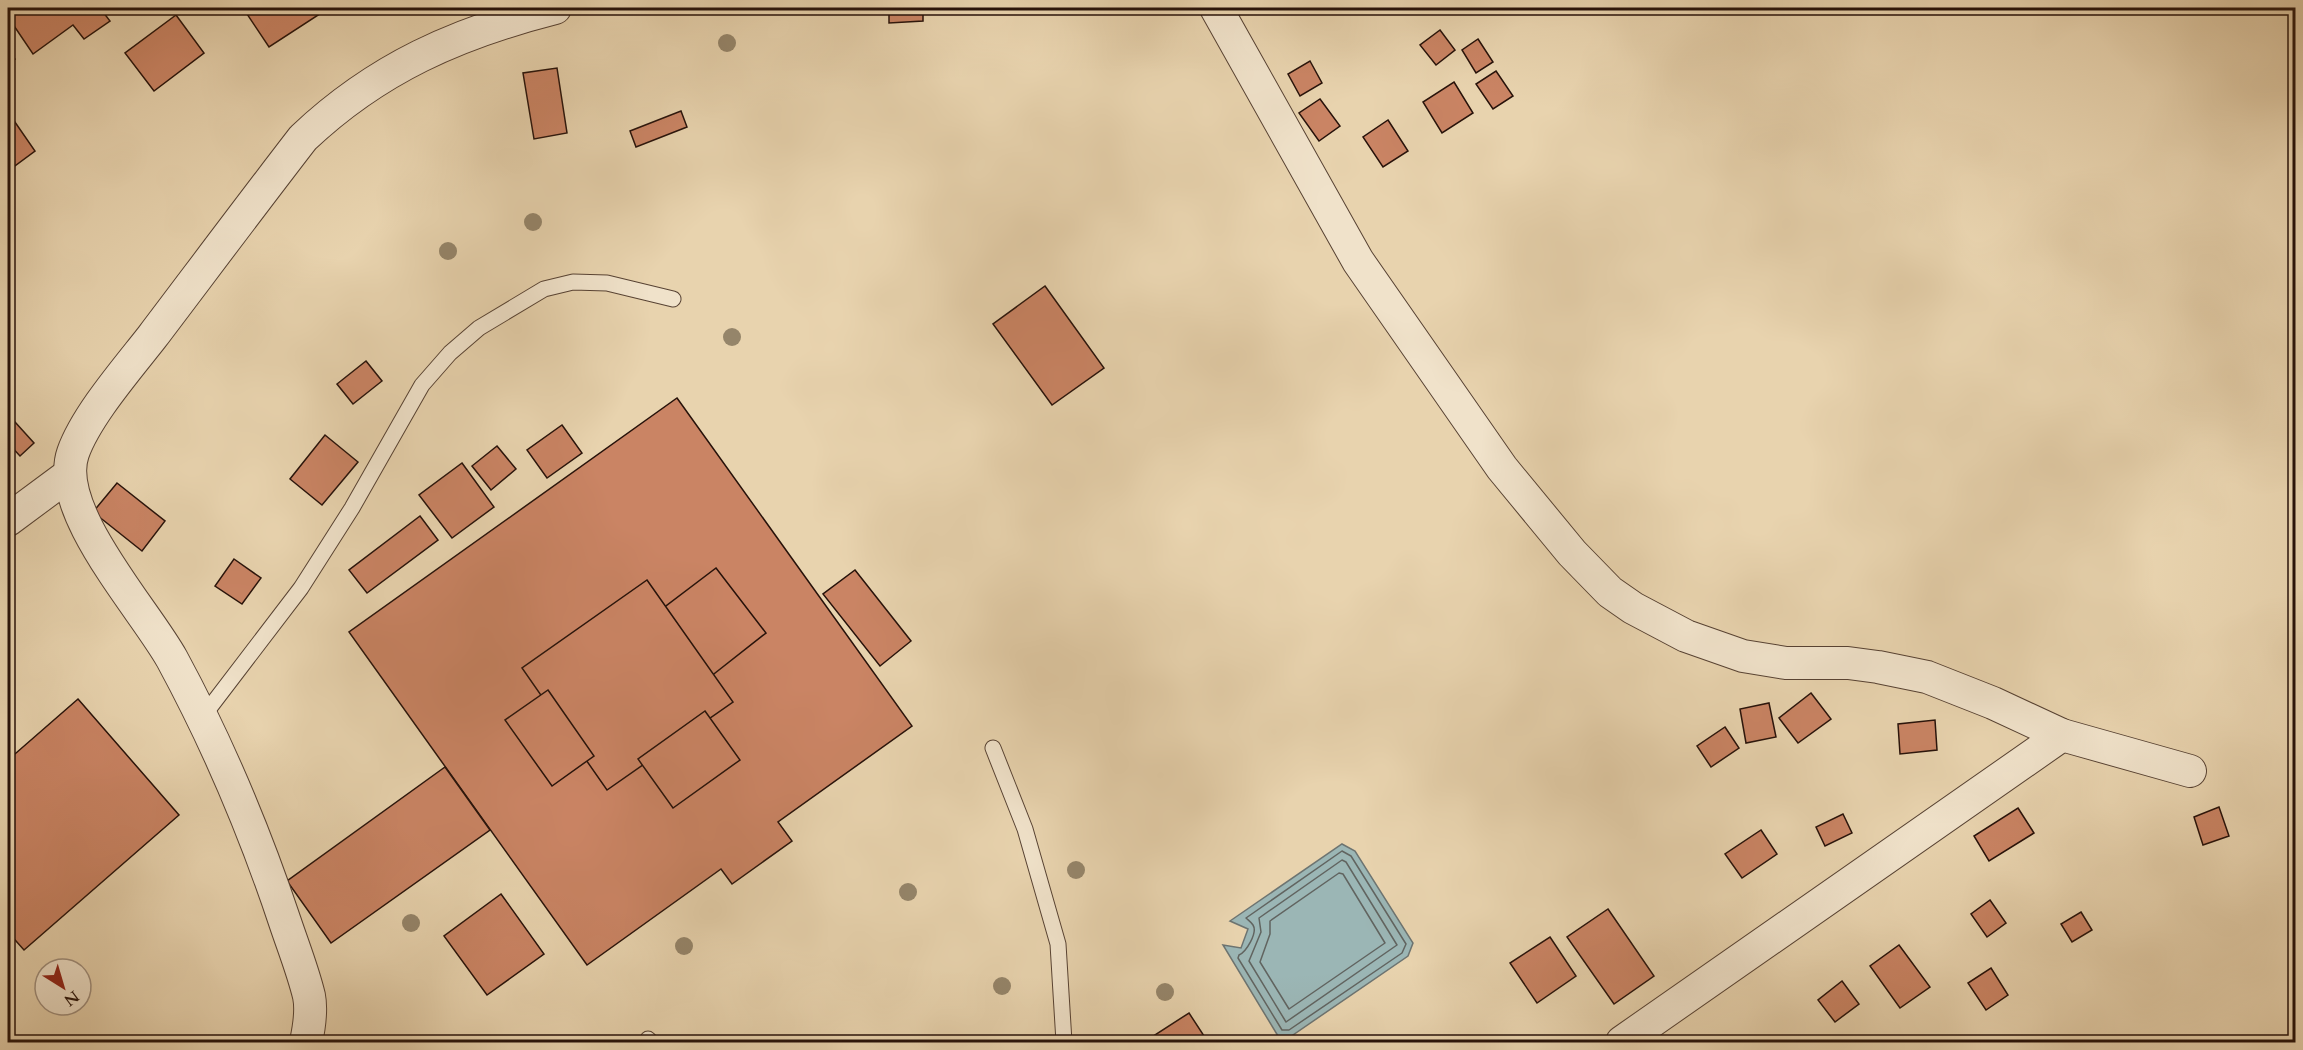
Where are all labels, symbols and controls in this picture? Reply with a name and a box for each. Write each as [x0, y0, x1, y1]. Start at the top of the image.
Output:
north arrow [33, 957, 93, 1017]
text: N [59, 985, 84, 1011]

